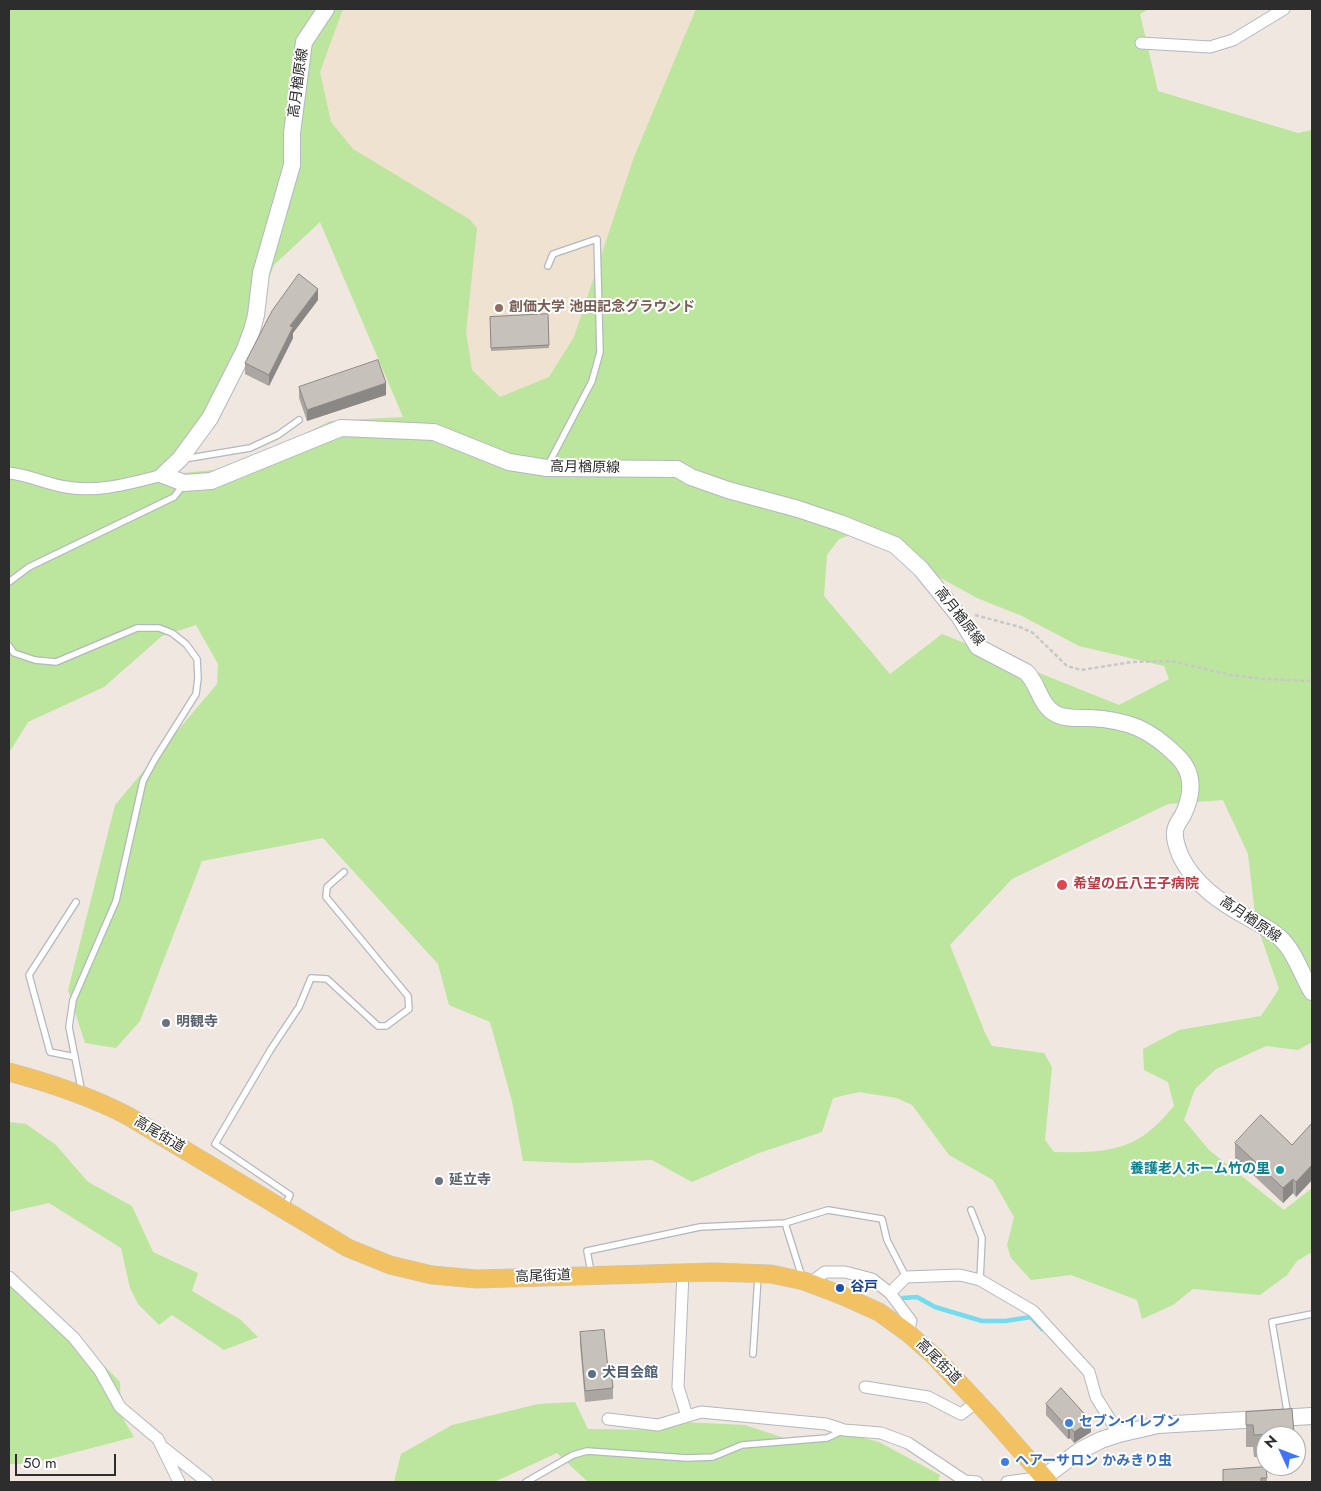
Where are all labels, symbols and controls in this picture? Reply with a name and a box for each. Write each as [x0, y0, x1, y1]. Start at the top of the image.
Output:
street label: 高月楢原線 [286, 47, 312, 119]
place label: 創価大学 池田記念グラウンド [509, 300, 695, 316]
marker: 創価大学 池田記念グラウンド [493, 302, 505, 314]
street label: 高月楢原線 [550, 459, 620, 477]
street label: 高月楢原線 [931, 584, 987, 650]
place label: 希望の丘八王子病院 [1073, 877, 1199, 893]
marker: 希望の丘八王子病院 [1055, 878, 1069, 892]
street label: 高月楢原線 [1216, 893, 1284, 947]
place label: 明観寺 [176, 1015, 218, 1031]
marker: 明観寺 [160, 1017, 172, 1029]
street label: 高尾街道 [131, 1113, 187, 1157]
place label: 養護老人ホーム竹の里 [1130, 1162, 1270, 1178]
marker: 養護老人ホーム竹の里 [1274, 1164, 1286, 1176]
place label: 延立寺 [449, 1173, 491, 1189]
marker: 延立寺 [433, 1175, 445, 1187]
street label: 高尾街道 [515, 1268, 571, 1286]
place label: 谷戸 [850, 1280, 878, 1296]
marker: 谷戸 [834, 1282, 846, 1294]
street label: 高尾街道 [912, 1336, 964, 1388]
place label: 犬目会館 [602, 1366, 658, 1382]
marker: 犬目会館 [586, 1368, 598, 1380]
place label: セブン-イレブン [1079, 1415, 1180, 1431]
marker: セブン-イレブン [1063, 1417, 1075, 1429]
north arrow [1256, 1426, 1306, 1476]
text: N [1260, 1431, 1282, 1452]
scale bar [18, 1444, 119, 1476]
text: 50 m [23, 1452, 57, 1474]
place label: ヘアーサロン かみきり虫 [1015, 1454, 1172, 1470]
marker: ヘアーサロン かみきり虫 [999, 1456, 1011, 1468]

